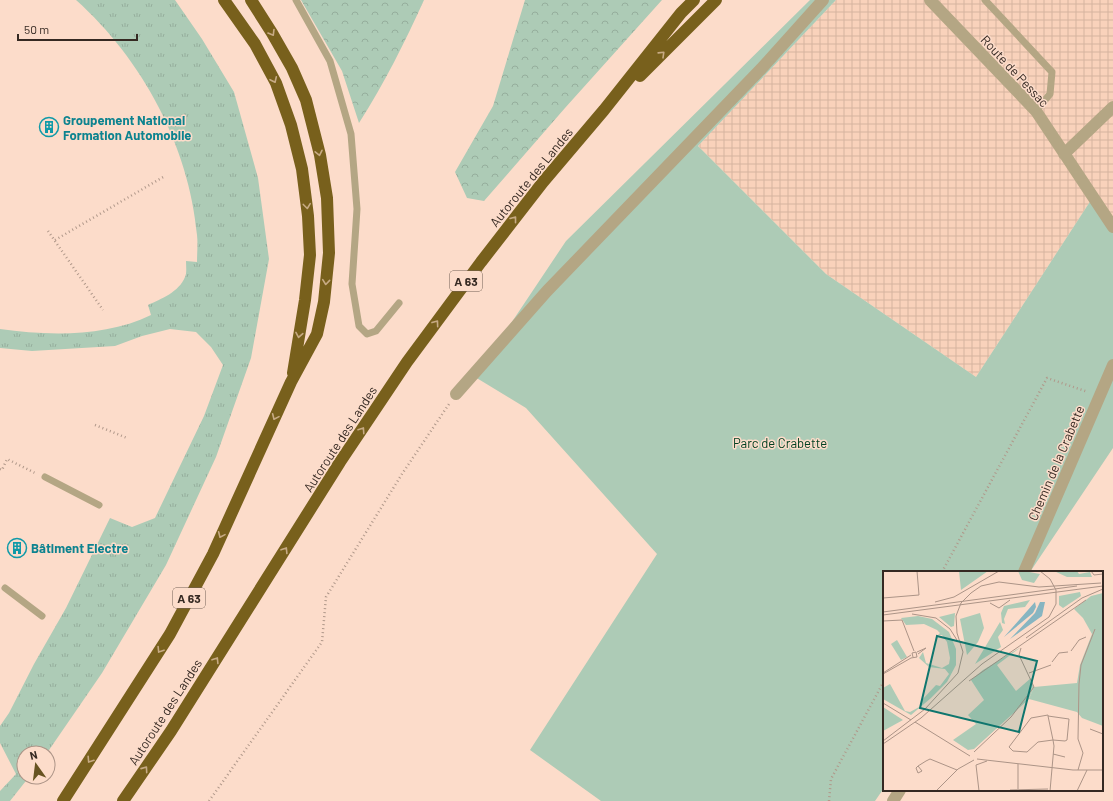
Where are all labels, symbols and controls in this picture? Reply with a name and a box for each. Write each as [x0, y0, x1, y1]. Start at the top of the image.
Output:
scale bar [18, 16, 137, 42]
text: 50 m [24, 22, 49, 36]
one-way arrow [267, 29, 275, 36]
street label: Route de Pessac [978, 32, 1053, 111]
one-way arrow [657, 51, 665, 58]
one-way arrow [269, 76, 277, 84]
place label: Groupement National Formation Automobile [63, 112, 191, 143]
building icon: Groupement National Formation Automobile [38, 116, 60, 138]
street label: Autoroute des Landes [486, 124, 576, 230]
one-way arrow [315, 150, 323, 156]
one-way arrow [302, 203, 311, 209]
one-way arrow [510, 216, 517, 223]
road number: A 63 [450, 271, 482, 291]
one-way arrow [322, 279, 331, 285]
one-way arrow [431, 320, 438, 327]
one-way arrow [295, 332, 304, 338]
street label: Autoroute des Landes [300, 383, 380, 495]
street label: Chemin de la Crabette [1024, 403, 1088, 523]
one-way arrow [272, 413, 280, 421]
one-way arrow [357, 427, 364, 434]
park label: Parc de Crabette [733, 435, 827, 451]
one-way arrow [218, 531, 226, 539]
building icon: Bâtiment Electre [6, 537, 28, 559]
place label: Bâtiment Electre [31, 540, 128, 556]
one-way arrow [280, 547, 288, 554]
inset map [883, 571, 1103, 791]
road number: A 63 [173, 588, 205, 608]
one-way arrow [157, 646, 165, 653]
street label: Autoroute des Landes [125, 656, 205, 768]
one-way arrow [211, 657, 218, 664]
north arrow [16, 745, 56, 785]
text: N [28, 748, 39, 762]
one-way arrow [88, 755, 95, 762]
one-way arrow [140, 766, 148, 773]

